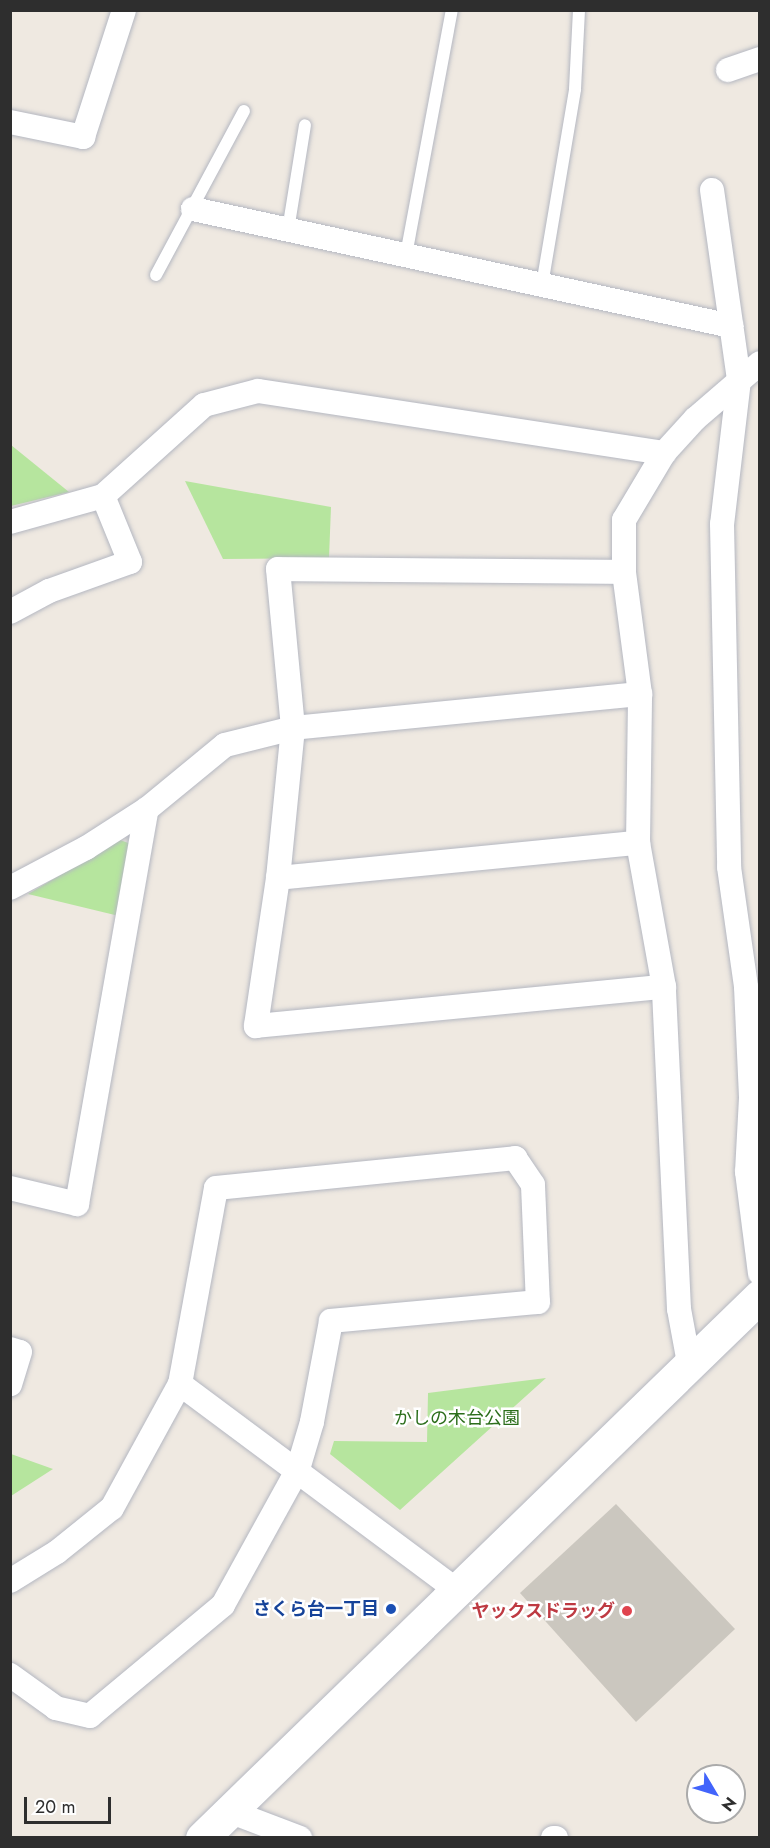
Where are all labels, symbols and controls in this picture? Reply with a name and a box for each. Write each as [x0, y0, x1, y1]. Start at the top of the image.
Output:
park label: かしの木台公園 [394, 1407, 520, 1429]
place label: さくら台一丁目 [253, 1598, 379, 1620]
place label: ヤックスドラッグ [471, 1600, 615, 1622]
marker: さくら台一丁目 [384, 1602, 398, 1616]
marker: ヤックスドラッグ [620, 1604, 634, 1618]
north arrow [686, 1764, 746, 1824]
scale bar [27, 1785, 114, 1823]
text: N [716, 1792, 742, 1816]
text: 20 m [35, 1794, 75, 1820]

